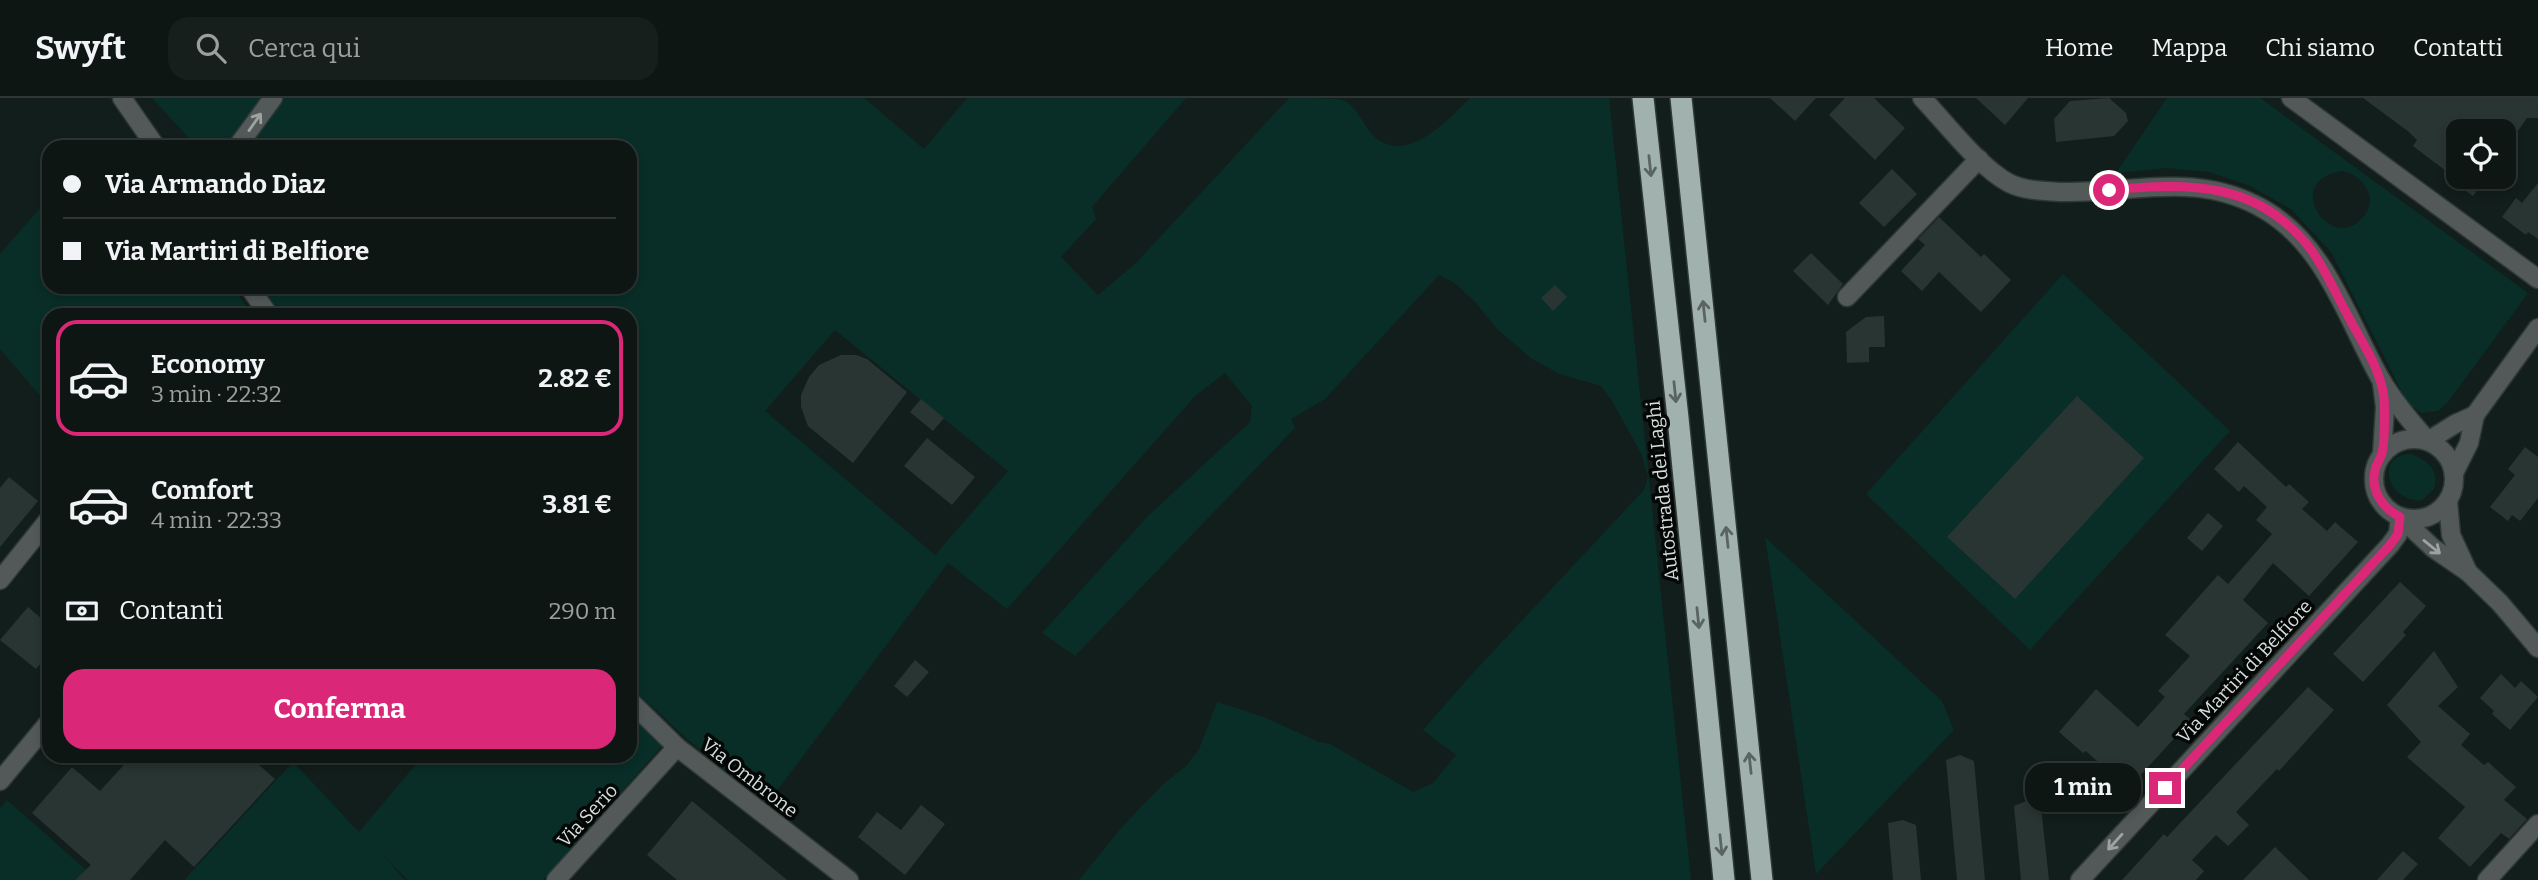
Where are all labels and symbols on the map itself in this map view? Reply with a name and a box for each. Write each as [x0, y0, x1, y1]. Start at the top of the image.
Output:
one-way arrow [248, 113, 262, 132]
one-way arrow [1644, 154, 1657, 177]
route start [2093, 174, 2125, 206]
one-way arrow [1698, 300, 1711, 322]
one-way arrow [1669, 380, 1682, 403]
street label: Autostrada dei Laghi [1642, 399, 1683, 582]
one-way arrow [1720, 526, 1733, 549]
one-way arrow [2422, 540, 2440, 555]
street label: Via Martiri di Belfiore [2172, 595, 2317, 748]
one-way arrow [1692, 606, 1705, 629]
street label: Via Ombrone [697, 733, 803, 822]
one-way arrow [1743, 753, 1756, 775]
callout: 1 min [2025, 764, 2140, 812]
route end [2149, 772, 2181, 804]
street label: Via Serio [552, 779, 622, 852]
one-way arrow [1714, 833, 1727, 855]
one-way arrow [2107, 833, 2123, 851]

